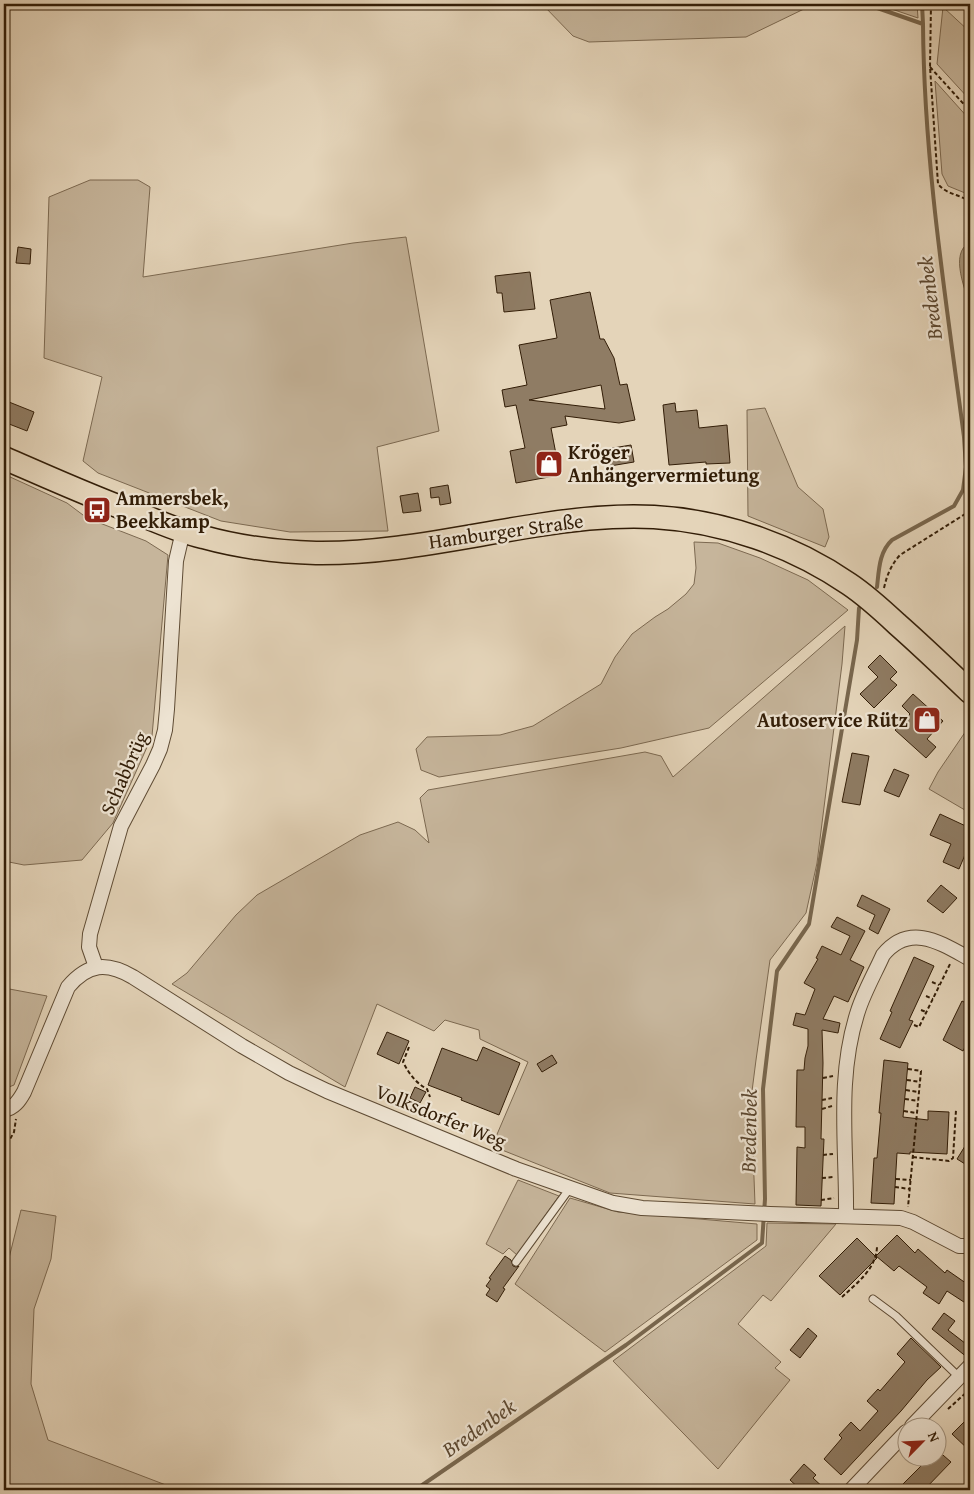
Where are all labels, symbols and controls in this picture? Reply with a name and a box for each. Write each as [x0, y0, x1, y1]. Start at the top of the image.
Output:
water label: Bredenbek [909, 254, 950, 342]
place label: Kröger Anhängervermietung [568, 437, 760, 489]
shop icon: Kröger Anhängervermietung [534, 449, 564, 479]
place label: Ammersbek, Beekkamp [116, 483, 228, 535]
bus stop icon: Ammersbek, Beekkamp [82, 495, 112, 525]
street label: Hamburger Straße [427, 505, 585, 556]
place label: Autoservice Rütz [757, 705, 908, 734]
shop icon: Autoservice Rütz [912, 705, 942, 735]
street label: Schabbrüg [92, 726, 155, 819]
street label: Volksdorfer Weg [371, 1076, 511, 1155]
water label: Bredenbek [732, 1088, 765, 1174]
water label: Bredenbek [435, 1391, 522, 1465]
north arrow [896, 1416, 946, 1466]
text: N [923, 1428, 945, 1446]

